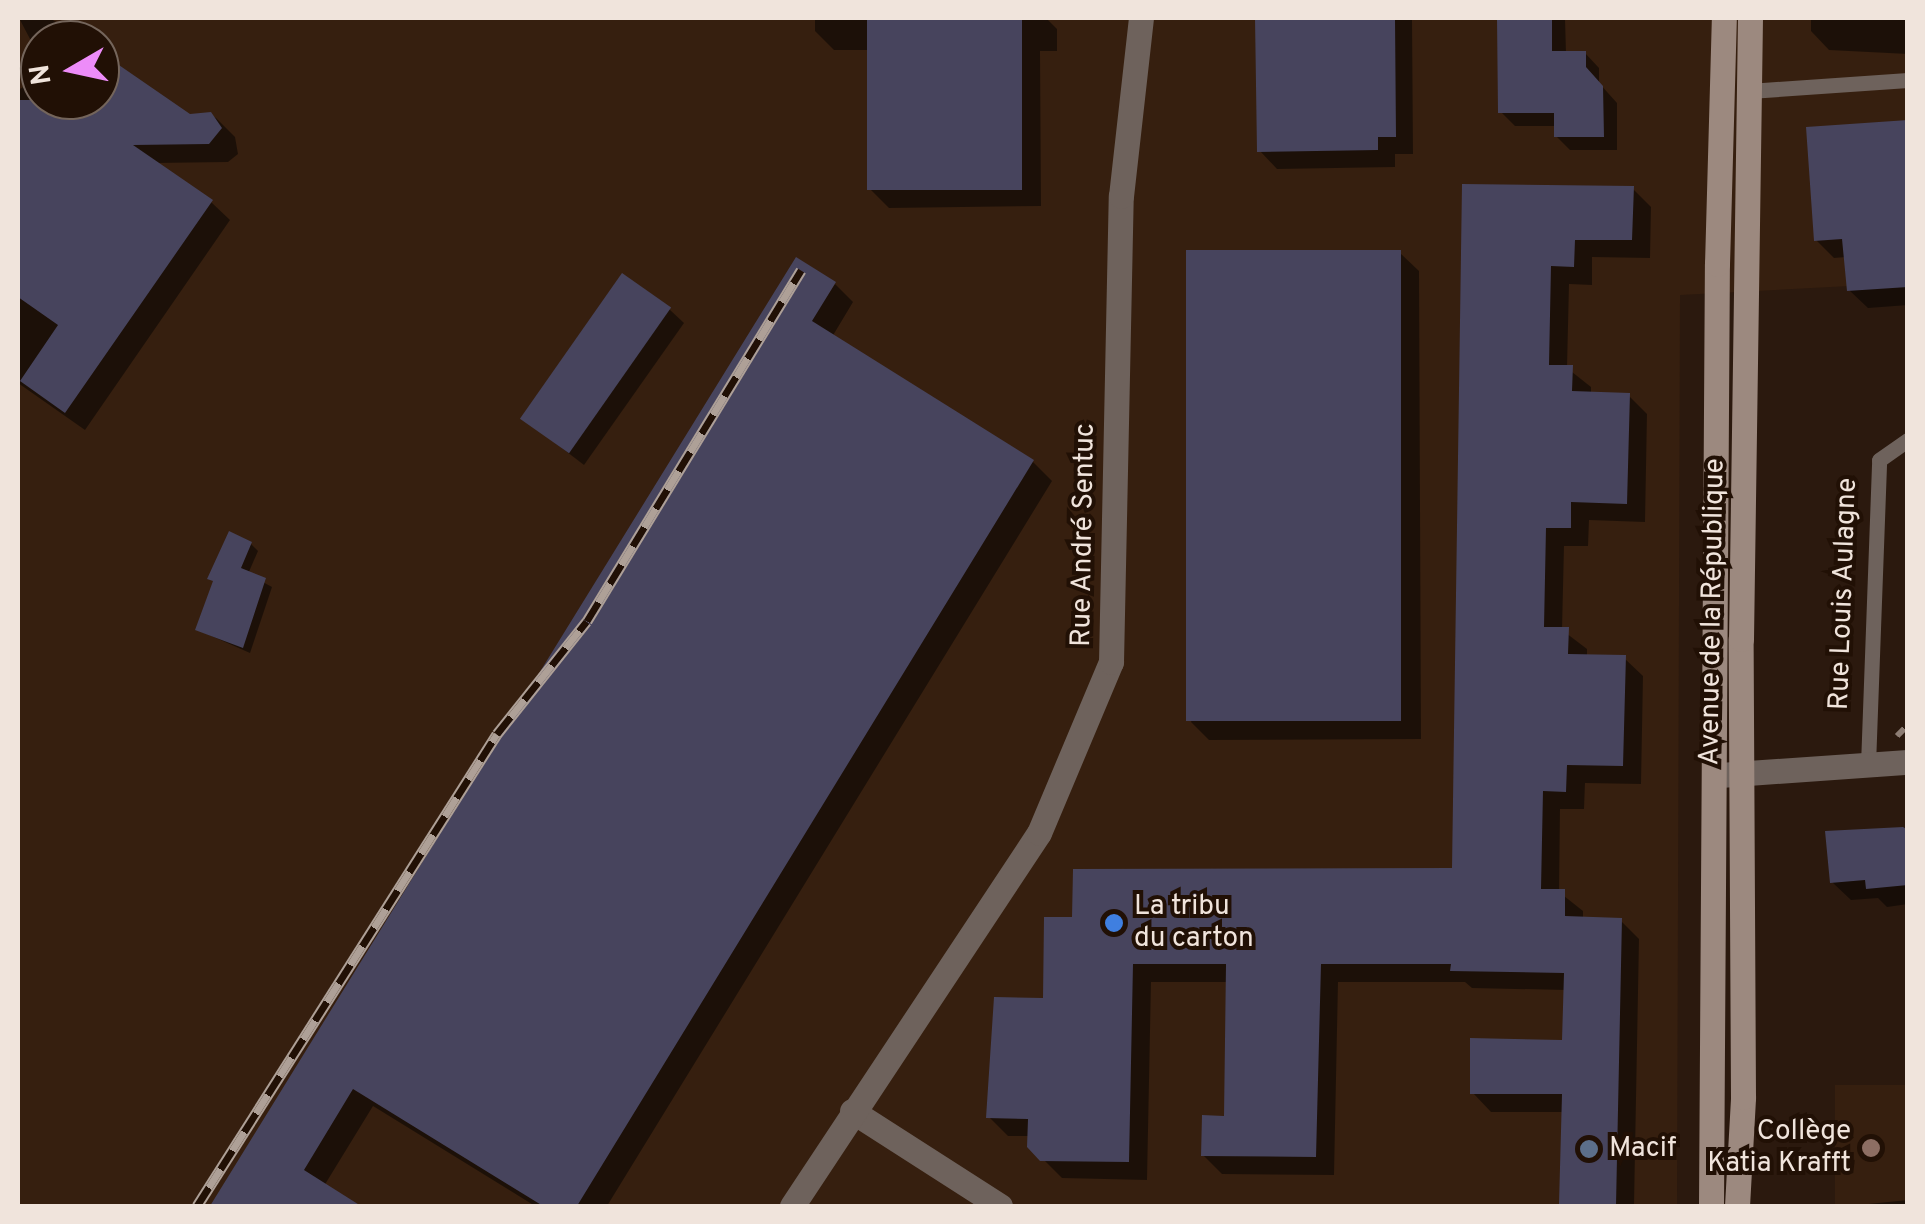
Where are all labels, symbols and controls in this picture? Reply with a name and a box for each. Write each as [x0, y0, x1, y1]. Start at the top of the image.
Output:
north arrow [20, 20, 120, 120]
text: N [23, 62, 62, 87]
street label: Rue André Sentuc [1065, 422, 1103, 648]
street label: Avenue de la République [1694, 458, 1732, 766]
street label: Rue Louis Aulagne [1823, 477, 1865, 711]
place label: La tribu du carton [1134, 890, 1254, 956]
marker: La tribu du carton [1103, 912, 1125, 934]
place label: Collège Katia Krafft [1707, 1115, 1851, 1181]
place label: Macif [1609, 1132, 1676, 1166]
marker: Collège Katia Krafft [1860, 1137, 1882, 1159]
marker: Macif [1578, 1138, 1600, 1160]

